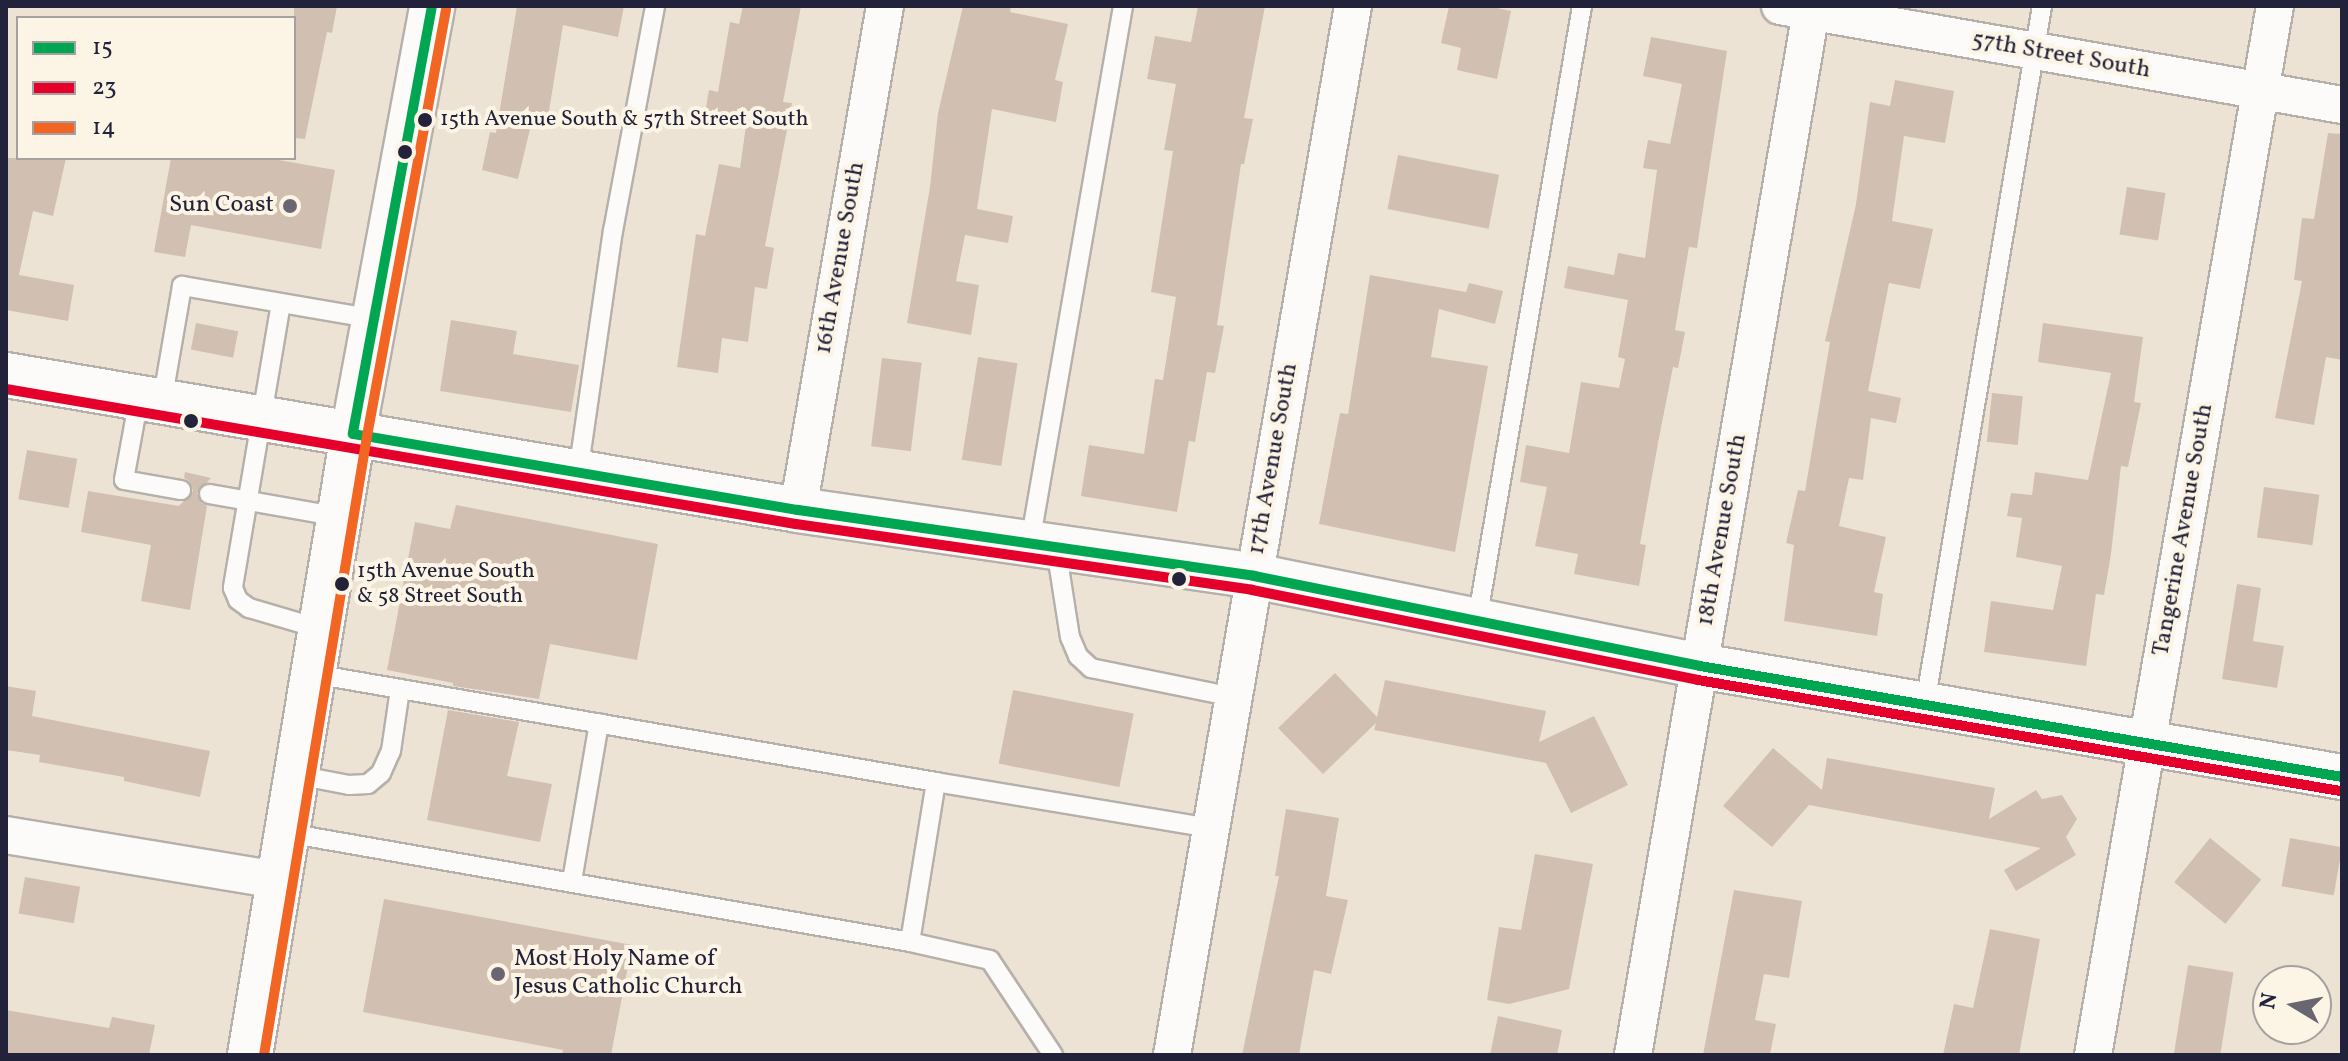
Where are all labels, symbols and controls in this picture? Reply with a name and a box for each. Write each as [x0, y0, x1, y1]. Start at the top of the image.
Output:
legend [16, 16, 296, 160]
street label: 57th Street South [1970, 26, 2152, 86]
text: 15 [92, 31, 113, 65]
text: 23 [92, 71, 116, 105]
place label: 15th Avenue South & 57th Street South [440, 107, 809, 133]
text: 14 [92, 111, 116, 145]
marker: 15th Avenue South & 57th Street South [417, 112, 433, 128]
unlabelled marker [397, 144, 413, 160]
street label: 16th Avenue South [810, 160, 872, 356]
place label: Sun Coast [169, 192, 274, 220]
marker: Sun Coast [281, 197, 299, 215]
street label: 17th Avenue South [1243, 361, 1305, 557]
street label: Tangerine Avenue South [2148, 401, 2220, 659]
unlabelled marker [183, 413, 199, 429]
street label: 18th Avenue South [1692, 432, 1754, 628]
place label: 15th Avenue South & 58 Street South [357, 558, 535, 610]
unlabelled marker [1171, 571, 1187, 587]
marker: 15th Avenue South & 58 Street South [334, 576, 350, 592]
place label: Most Holy Name of Jesus Catholic Church [514, 946, 743, 1002]
marker: Most Holy Name of Jesus Catholic Church [489, 965, 507, 983]
north arrow [2252, 965, 2332, 1045]
text: N [2253, 991, 2286, 1012]

